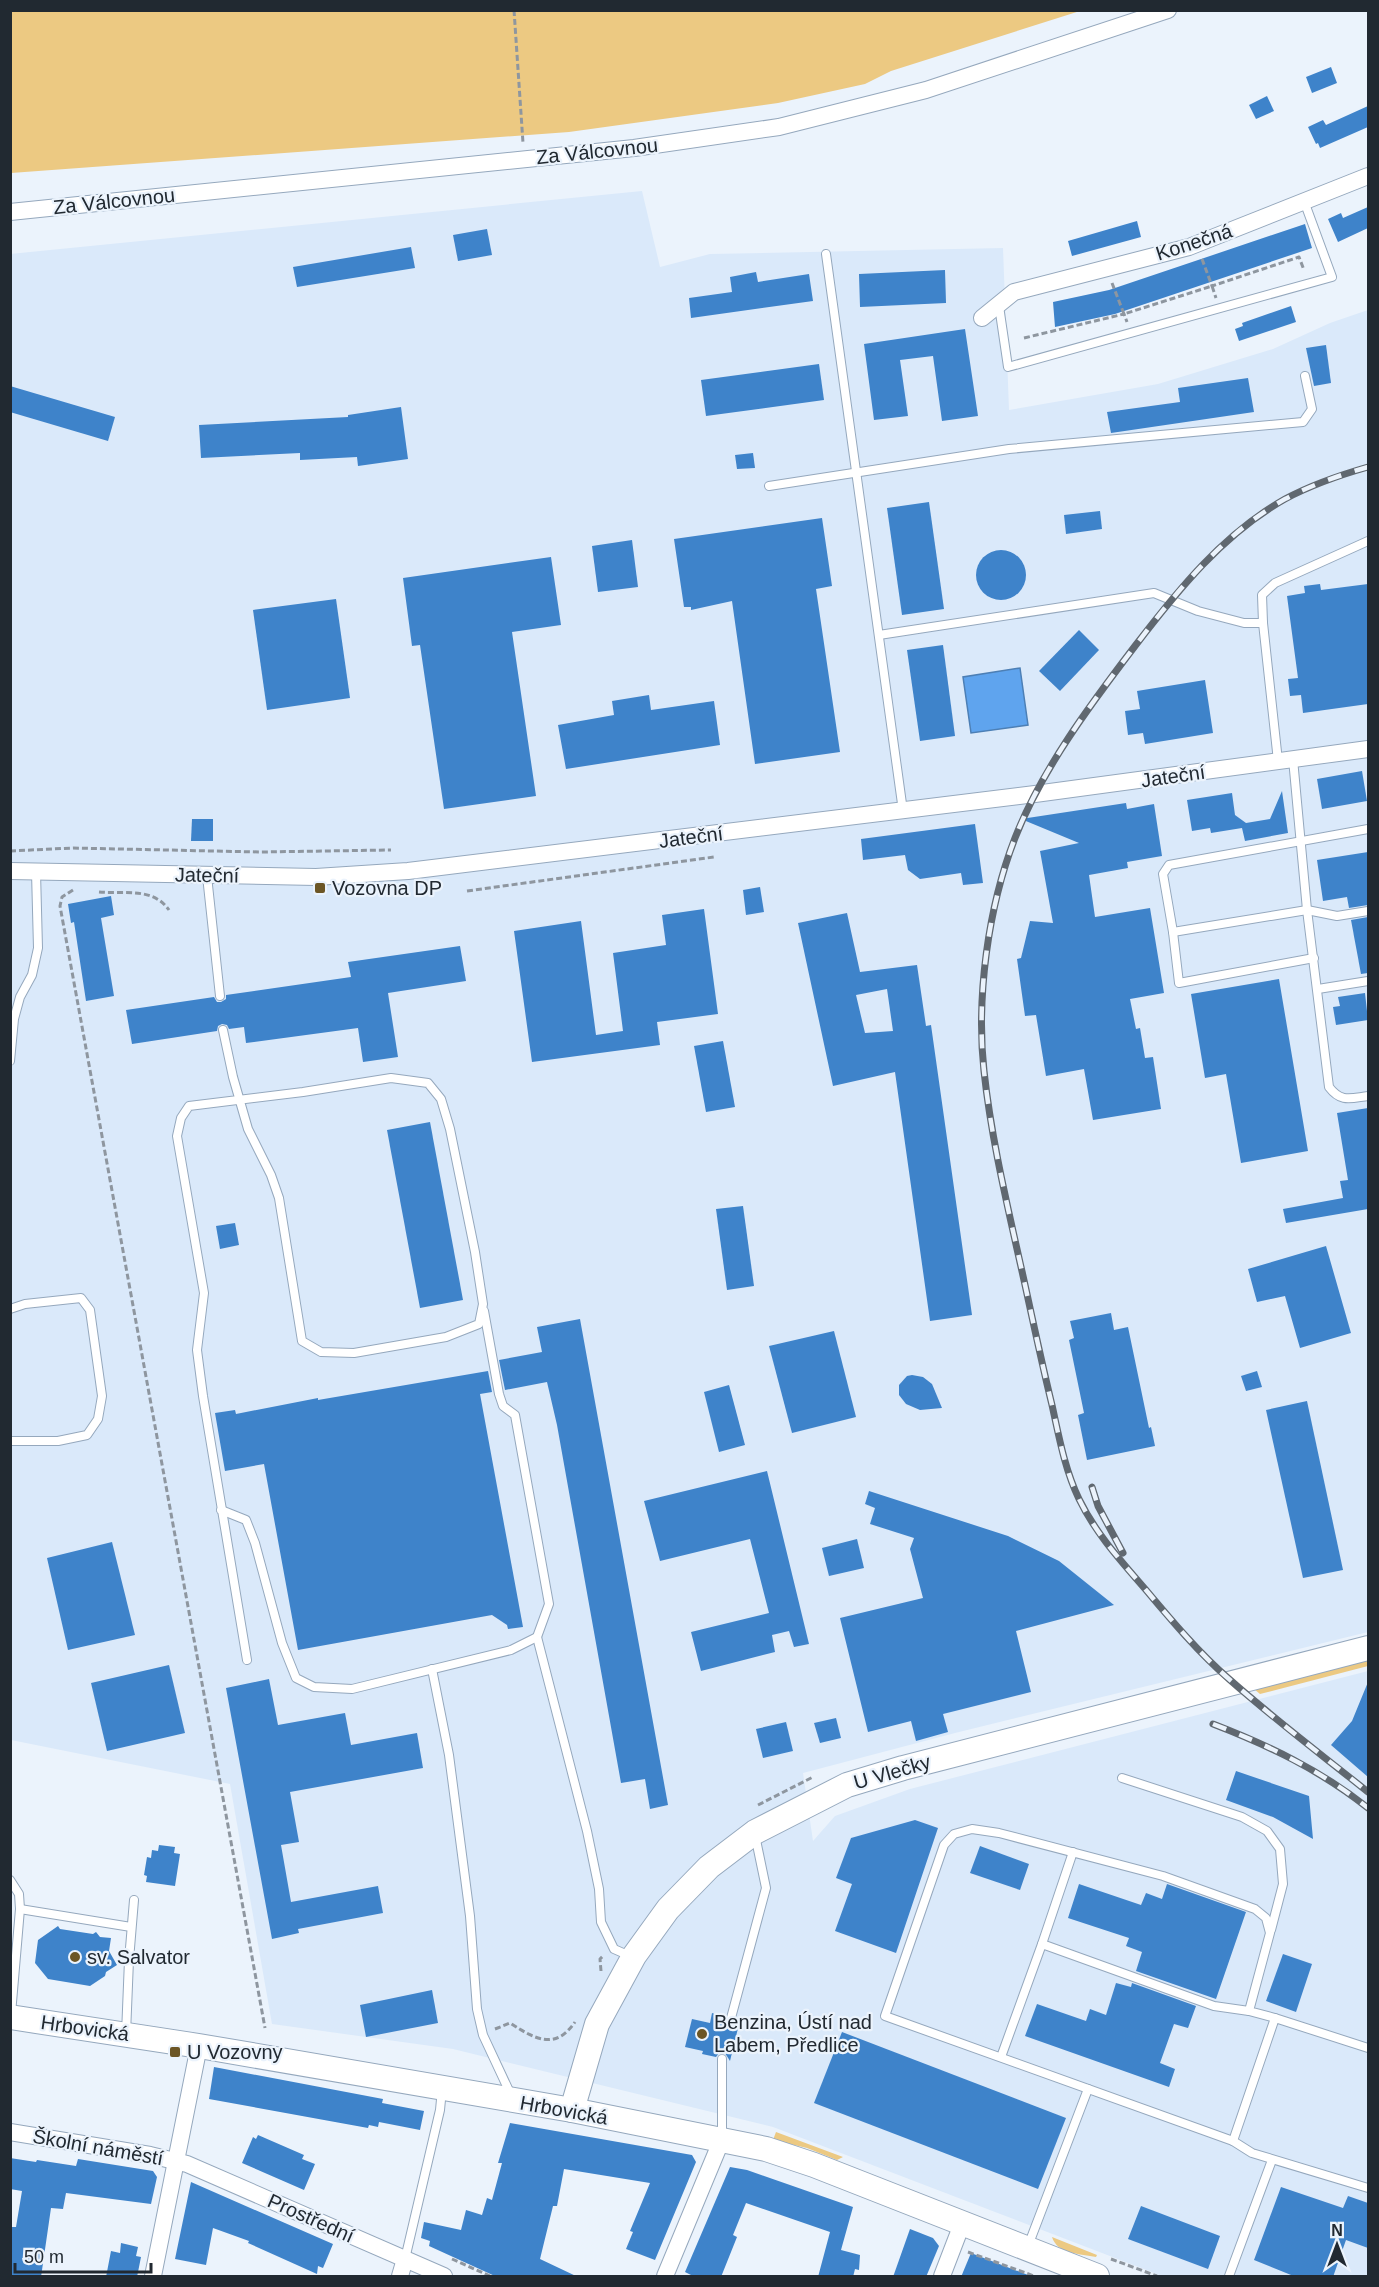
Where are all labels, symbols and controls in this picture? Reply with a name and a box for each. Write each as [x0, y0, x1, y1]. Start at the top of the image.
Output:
street label: Za Válcovnou [535, 134, 659, 168]
street label: Za Válcovnou [52, 184, 176, 218]
street label: Konečná [1153, 219, 1236, 265]
street label: Jateční [1140, 761, 1207, 791]
street label: Jateční [658, 822, 725, 852]
street label: Jateční [175, 863, 240, 887]
place label: Vozovna DP [332, 877, 442, 899]
marker: Vozovna DP [313, 881, 327, 895]
street label: U Vlečky [851, 1751, 933, 1793]
place label: sv. Salvator [87, 1946, 190, 1968]
marker: sv. Salvator [68, 1950, 82, 1964]
street label: Hrbovická [39, 2011, 131, 2045]
place label: Benzina, Ústí nad Labem, Předlice [714, 2011, 872, 2056]
marker: Benzina, Ústí nad Labem, Předlice [695, 2027, 709, 2041]
place label: U Vozovny [187, 2041, 283, 2063]
marker: U Vozovny [168, 2045, 182, 2059]
street label: Hrbovická [518, 2091, 611, 2129]
street label: Školní náměstí [31, 2125, 165, 2169]
street label: Prostřední [264, 2189, 358, 2247]
north arrow [1307, 2215, 1367, 2275]
text: N [1331, 2222, 1343, 2239]
scale bar [15, 2236, 152, 2274]
text: 50 m [24, 2247, 64, 2267]

